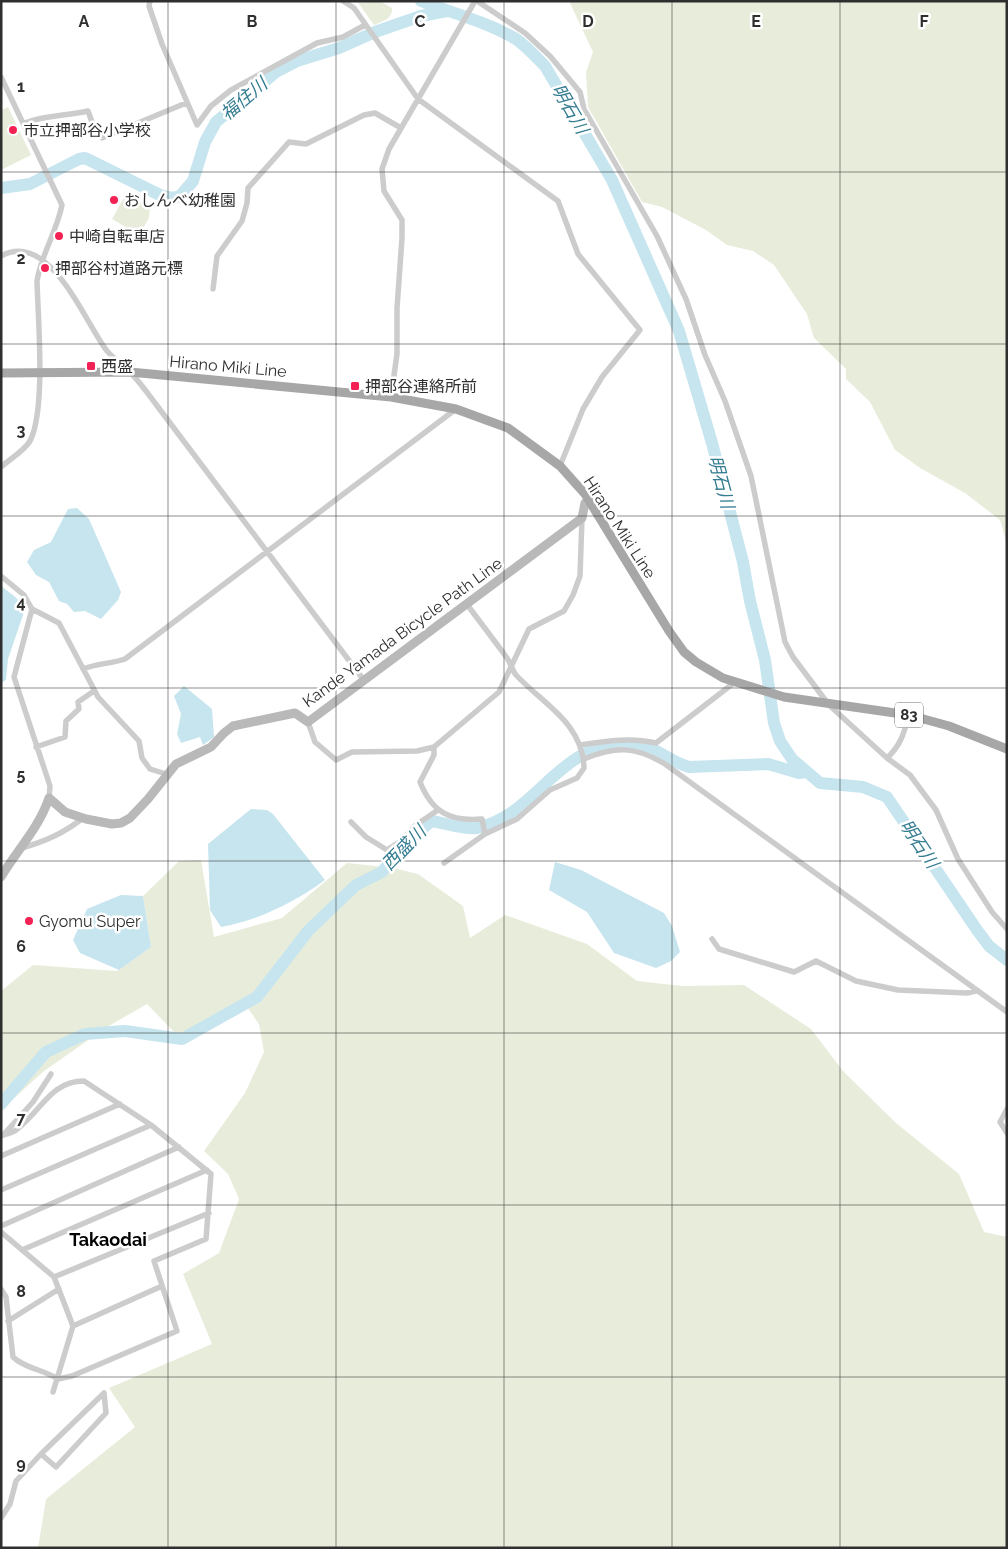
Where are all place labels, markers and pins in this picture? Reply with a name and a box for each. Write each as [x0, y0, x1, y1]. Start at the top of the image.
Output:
place label: 市立押部谷小学校 [23, 121, 151, 140]
marker: 市立押部谷小学校 [7, 124, 19, 136]
place label: おしんべ幼稚園 [124, 191, 236, 210]
marker: おしんべ幼稚園 [108, 194, 120, 206]
place label: 中崎自転車店 [69, 227, 165, 246]
marker: 中崎自転車店 [53, 230, 65, 242]
place label: 押部谷村道路元標 [55, 259, 183, 278]
marker: 押部谷村道路元標 [39, 262, 51, 274]
place label: 西盛 [101, 357, 133, 376]
marker: 西盛 [85, 360, 97, 372]
place label: 押部谷連絡所前 [365, 377, 477, 396]
marker: 押部谷連絡所前 [349, 380, 361, 392]
place label: Gyomu Super [39, 912, 141, 931]
marker: Gyomu Super [23, 915, 35, 927]

